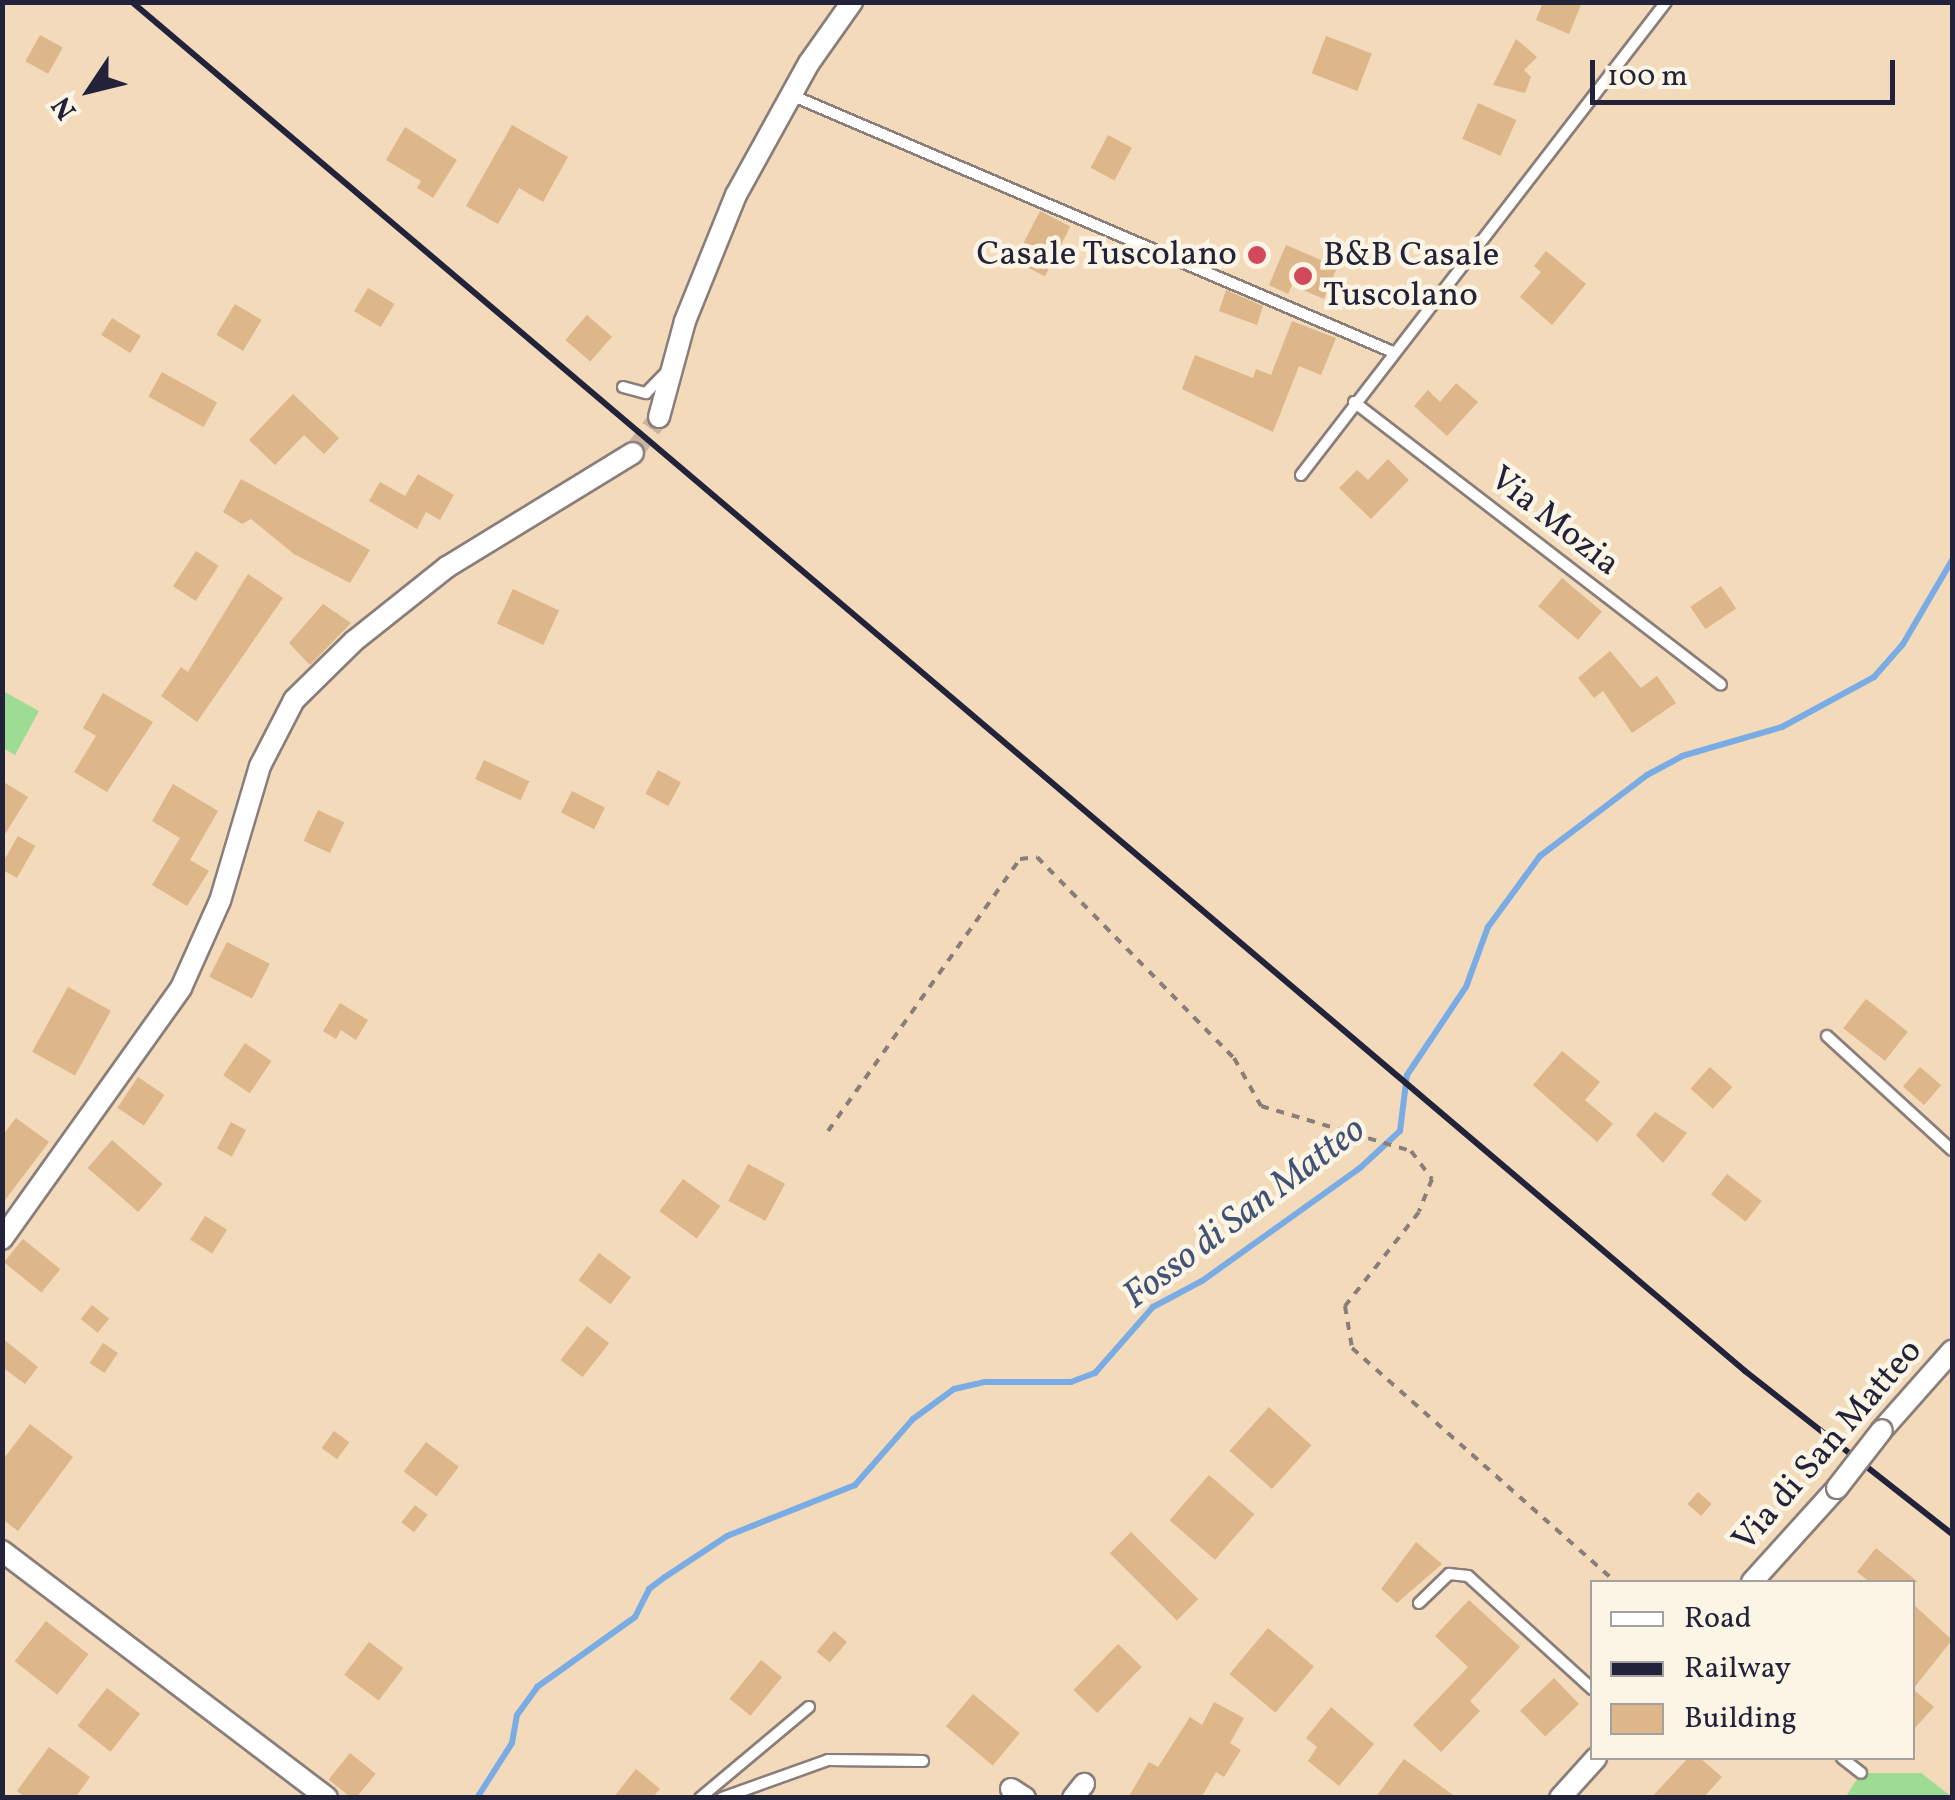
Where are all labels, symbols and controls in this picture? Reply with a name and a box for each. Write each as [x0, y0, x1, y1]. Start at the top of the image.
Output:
north arrow [40, 40, 140, 140]
scale bar [1595, 40, 1900, 102]
text: 100 m [1607, 56, 1688, 98]
text: N [43, 88, 87, 127]
place label: Casale Tuscolano [975, 234, 1237, 276]
place label: B&B Casale Tuscolano [1323, 235, 1499, 317]
marker: Casale Tuscolano [1246, 244, 1268, 266]
marker: B&B Casale Tuscolano [1292, 265, 1314, 287]
street label: Via Mozia [1481, 458, 1627, 586]
water label: Fosso di San Matteo [1115, 1108, 1375, 1320]
street label: Via di San Matteo [1724, 1331, 1932, 1561]
legend [1590, 1580, 1915, 1760]
text: Road [1684, 1598, 1752, 1640]
text: Railway [1684, 1648, 1791, 1690]
text: Building [1684, 1698, 1797, 1740]

